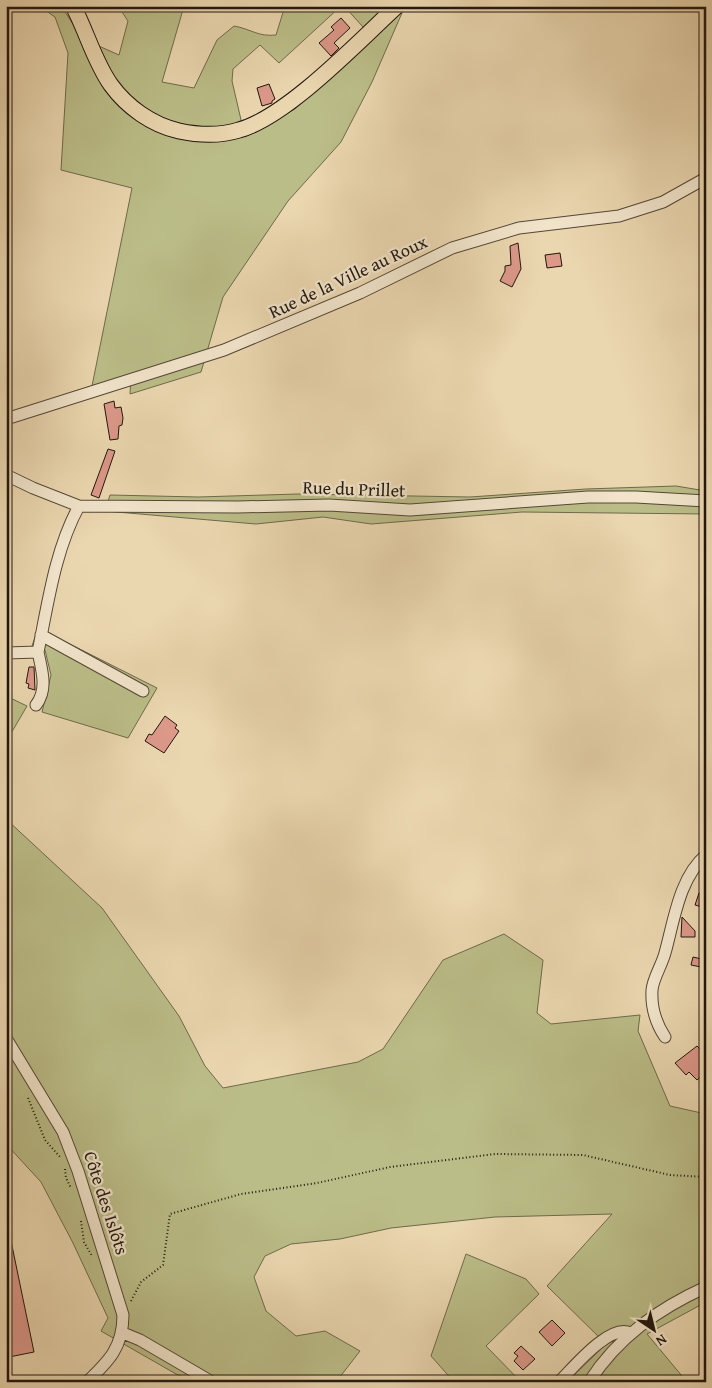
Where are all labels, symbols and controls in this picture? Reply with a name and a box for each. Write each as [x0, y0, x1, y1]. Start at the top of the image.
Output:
street label: Rue de la Ville au Roux [264, 228, 432, 325]
street label: Rue du Prillet [302, 473, 407, 504]
street label: Côte des Islôts [77, 1148, 136, 1258]
north arrow [630, 1306, 680, 1356]
text: N [651, 1330, 671, 1352]

